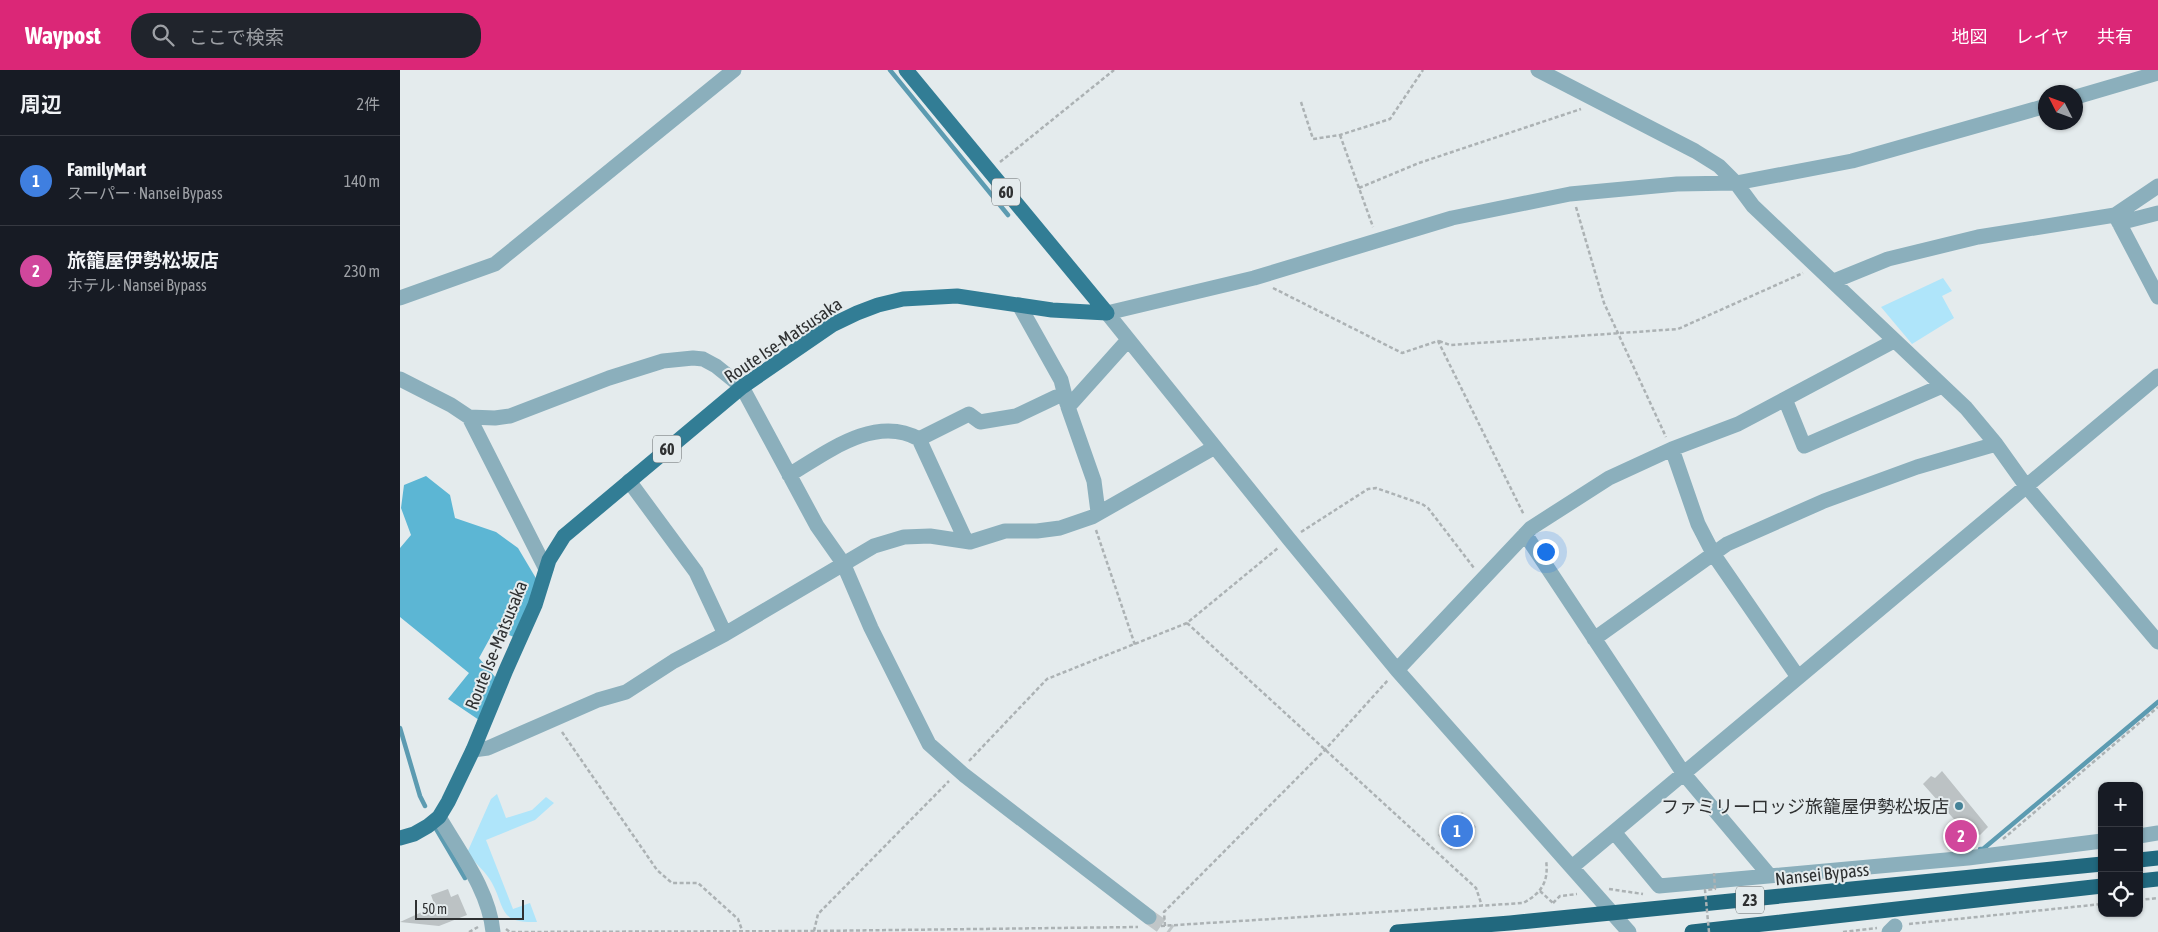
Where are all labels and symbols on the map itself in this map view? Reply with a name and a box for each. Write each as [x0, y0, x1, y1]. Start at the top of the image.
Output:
north arrow [2038, 85, 2083, 130]
road number: 60 [992, 178, 1020, 206]
street label: Route Ise-Matsusaka [720, 293, 846, 387]
road number: 60 [653, 436, 681, 462]
your location [1533, 539, 1559, 565]
street label: Route Ise-Matsusaka [461, 578, 531, 712]
place label: ファミリーロッジ旅籠屋伊勢松坂店 [1661, 796, 1949, 817]
marker: ファミリーロッジ旅籠屋伊勢松坂店 [1953, 800, 1965, 812]
pin: 1 [1441, 812, 1473, 850]
pin: 2 [1945, 817, 1977, 855]
street label: Nansei Bypass [1774, 859, 1870, 889]
road number: 23 [1736, 886, 1764, 914]
scale bar [415, 897, 524, 920]

